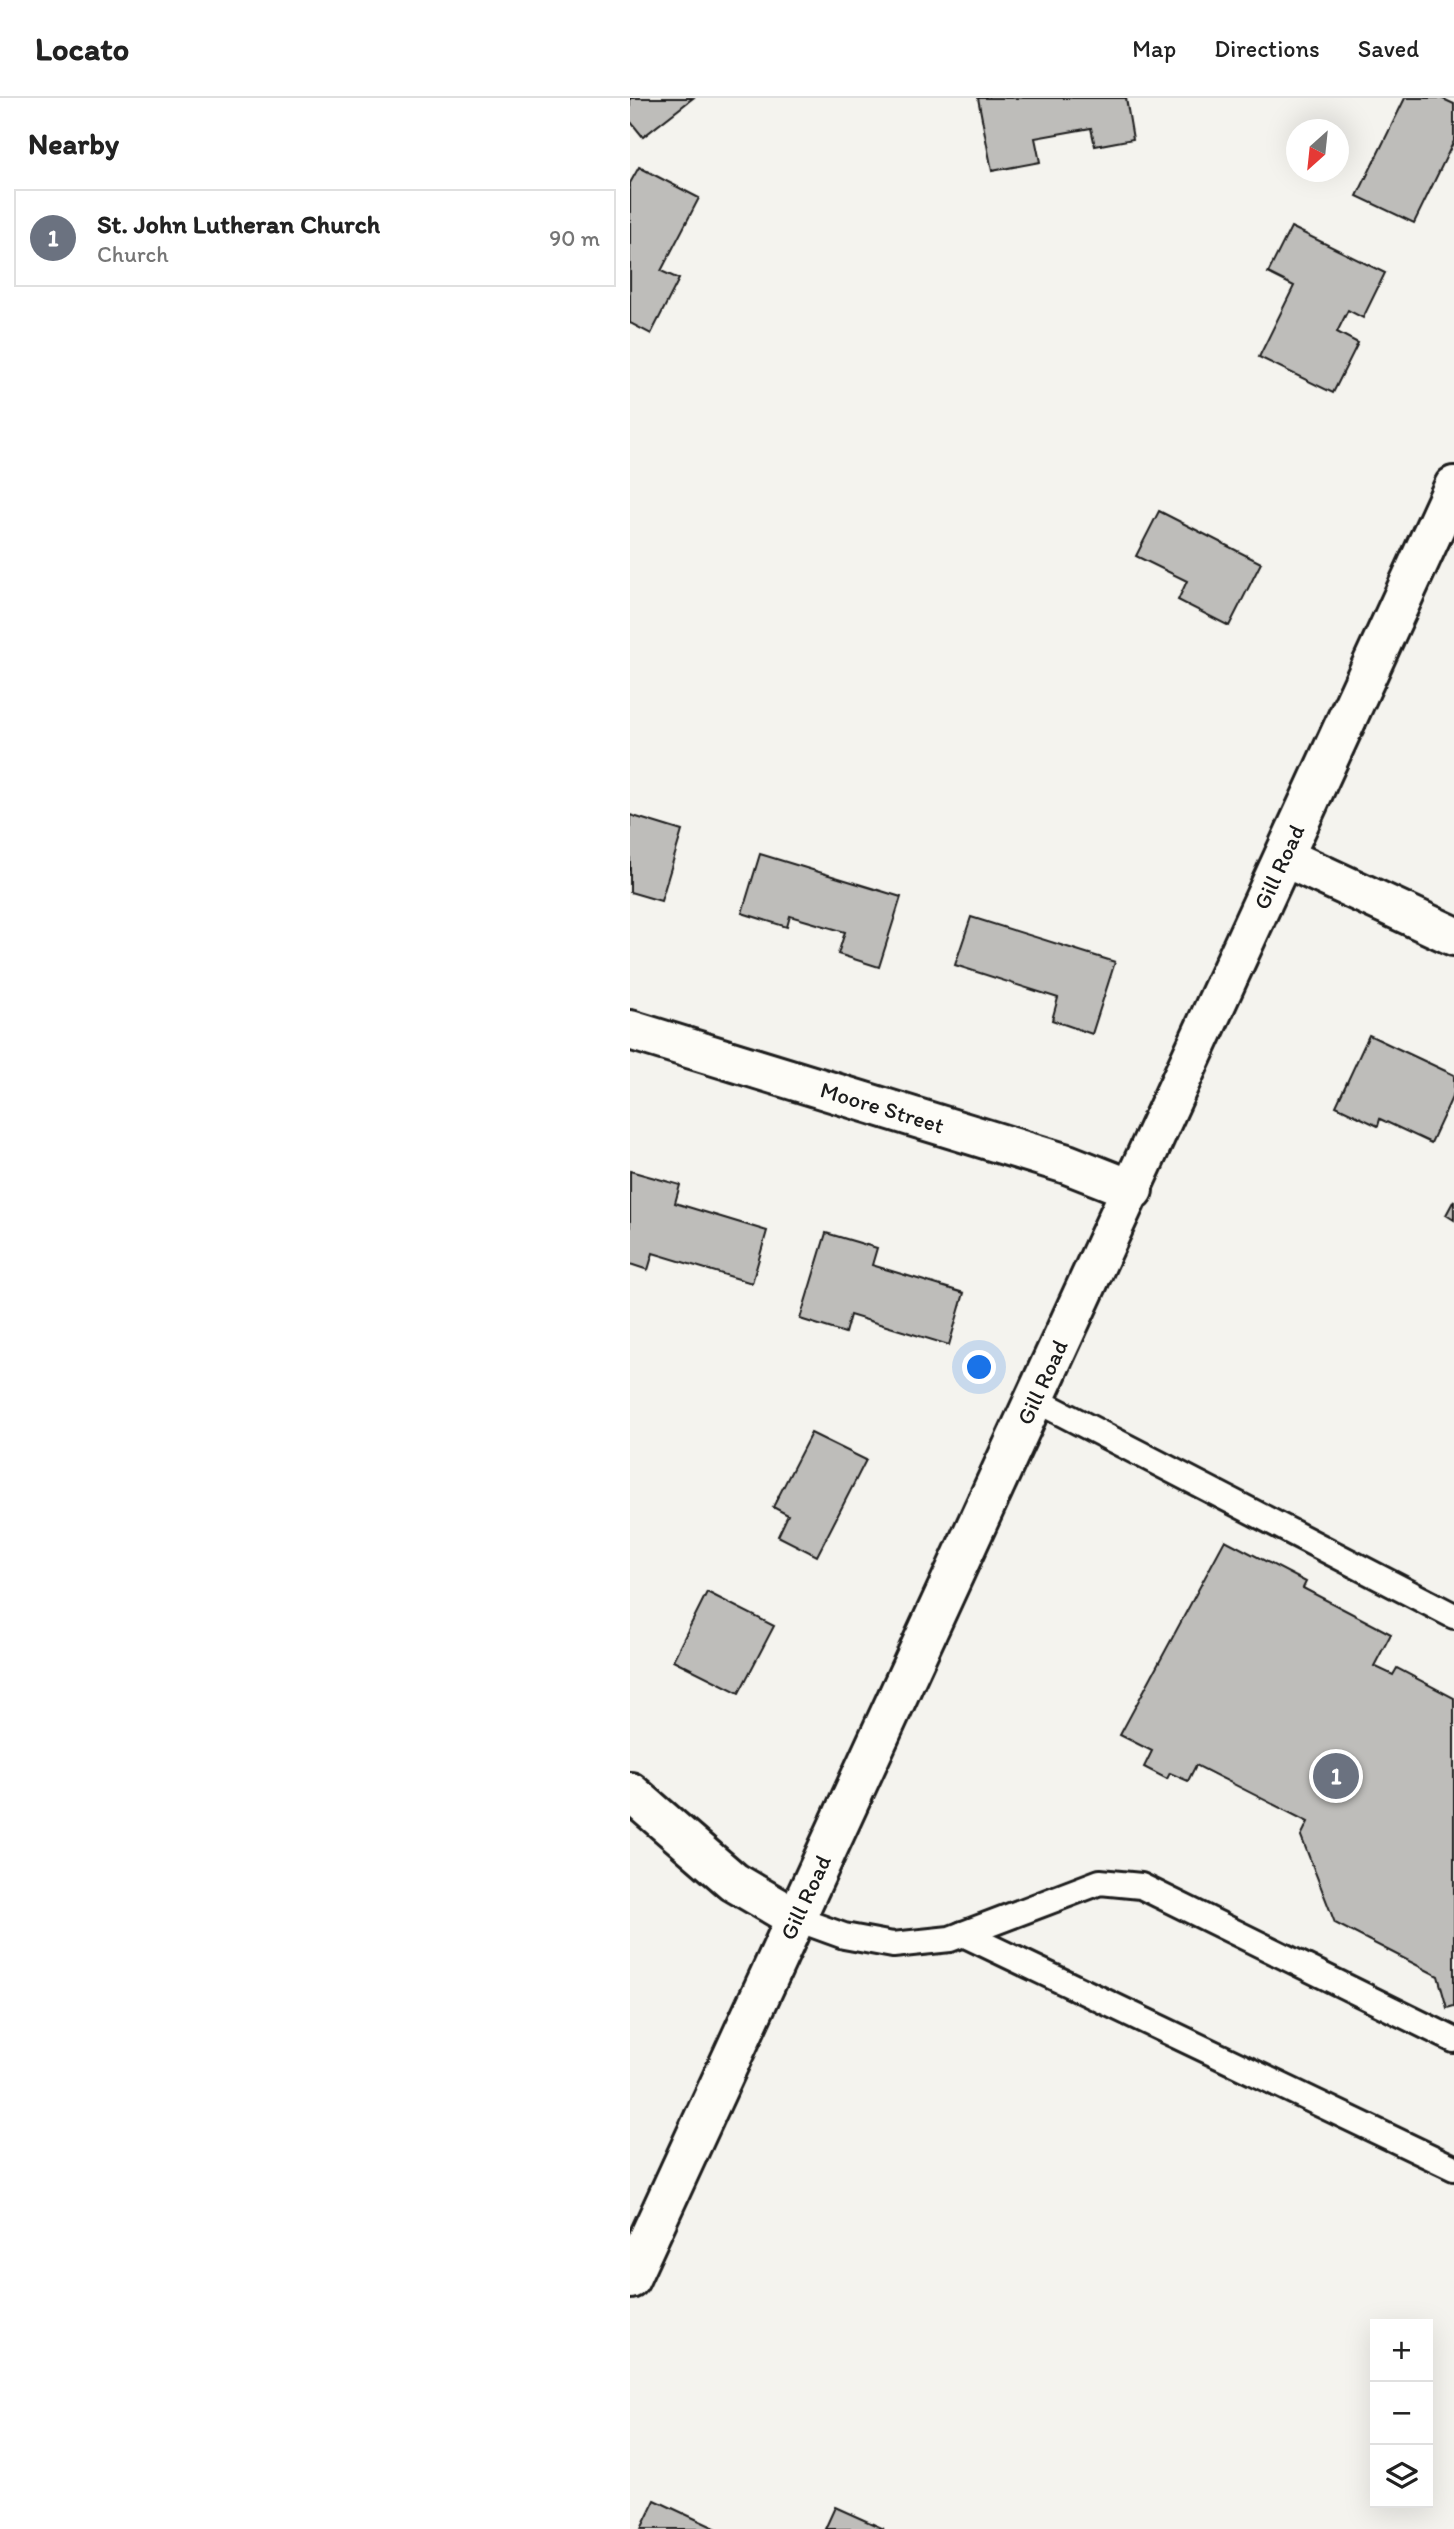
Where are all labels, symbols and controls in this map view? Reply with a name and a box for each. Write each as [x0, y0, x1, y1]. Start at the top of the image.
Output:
text: Locato [35, 29, 129, 68]
text: Map [1132, 34, 1176, 63]
text: Directions [1214, 34, 1320, 63]
text: Saved [1358, 34, 1419, 63]
north arrow [1286, 119, 1349, 182]
text: Nearby [28, 125, 119, 162]
text: St. John Lutheran Church [97, 208, 380, 240]
text: 1 [48, 224, 58, 252]
text: 90 m [549, 224, 600, 252]
text: Church [97, 240, 169, 268]
street label: Gill Road [1247, 820, 1311, 914]
street label: Moore Street [817, 1075, 948, 1140]
street label: Gill Road [1011, 1335, 1074, 1429]
your location [962, 1350, 996, 1384]
pin: 1 [1313, 1750, 1359, 1802]
street label: Gill Road [774, 1850, 837, 1944]
map controls [1370, 2319, 1433, 2508]
button: + [1370, 2319, 1433, 2382]
button: − [1370, 2382, 1433, 2445]
button: layers [1370, 2445, 1433, 2508]

